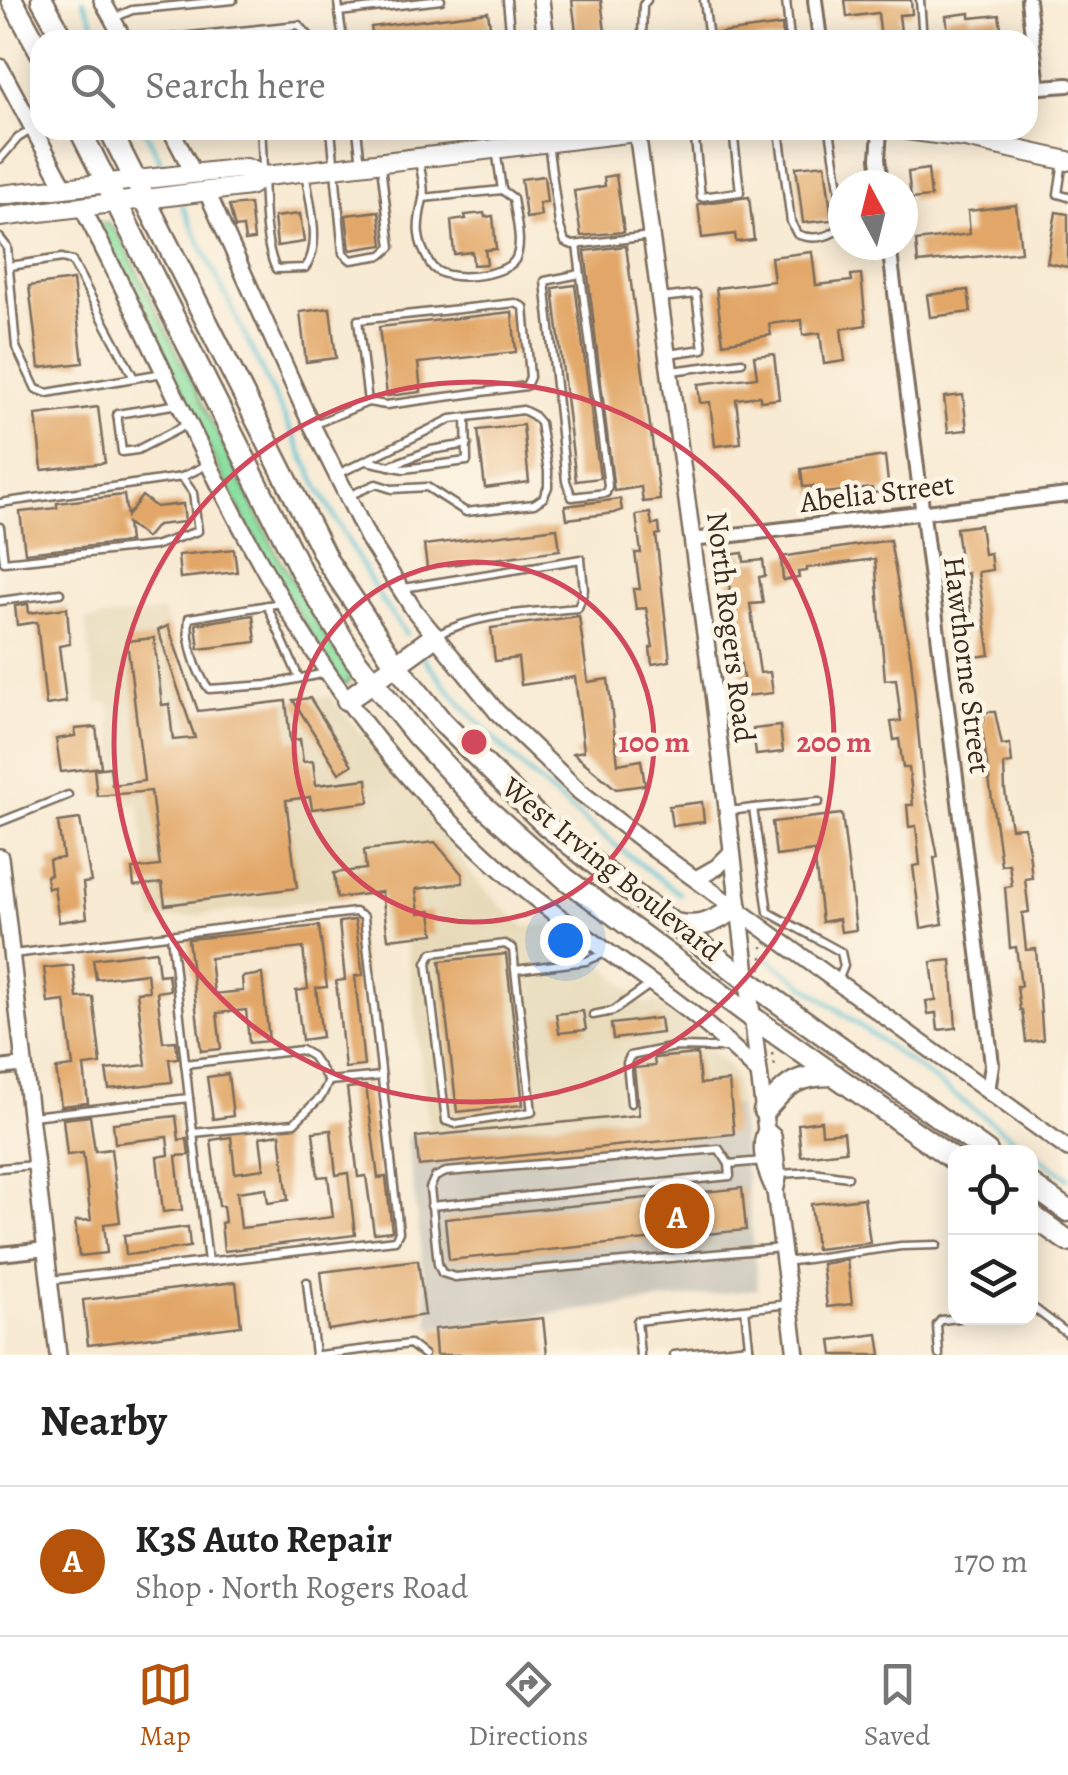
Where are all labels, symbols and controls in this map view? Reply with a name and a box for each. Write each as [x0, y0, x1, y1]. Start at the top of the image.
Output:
search box [30, 30, 1038, 140]
icon: search [65, 58, 120, 113]
text: Search here [145, 59, 326, 111]
north arrow [828, 170, 918, 260]
street label: Abelia Street [797, 464, 956, 522]
street label: North Rogers Road [697, 509, 765, 745]
street label: Hawthorne Street [934, 554, 1000, 776]
text: 100 m [618, 722, 690, 762]
text: 200 m [796, 722, 872, 762]
centre of rings [456, 724, 492, 760]
street label: West Irving Boulevard [493, 767, 731, 971]
your location [540, 915, 591, 966]
map controls [948, 1145, 1038, 1325]
button: locate [948, 1145, 1038, 1235]
pin: A [644, 1178, 710, 1254]
button: layers [948, 1235, 1038, 1325]
text: Nearby [40, 1392, 167, 1449]
text: K3S Auto Repair [135, 1513, 392, 1565]
text: A [62, 1539, 83, 1583]
text: 170 m [954, 1539, 1028, 1583]
text: Shop · North Rogers Road [135, 1565, 468, 1609]
tab: Map [138, 1657, 193, 1755]
tab: Directions [468, 1657, 588, 1755]
tab: Saved [864, 1657, 930, 1755]

